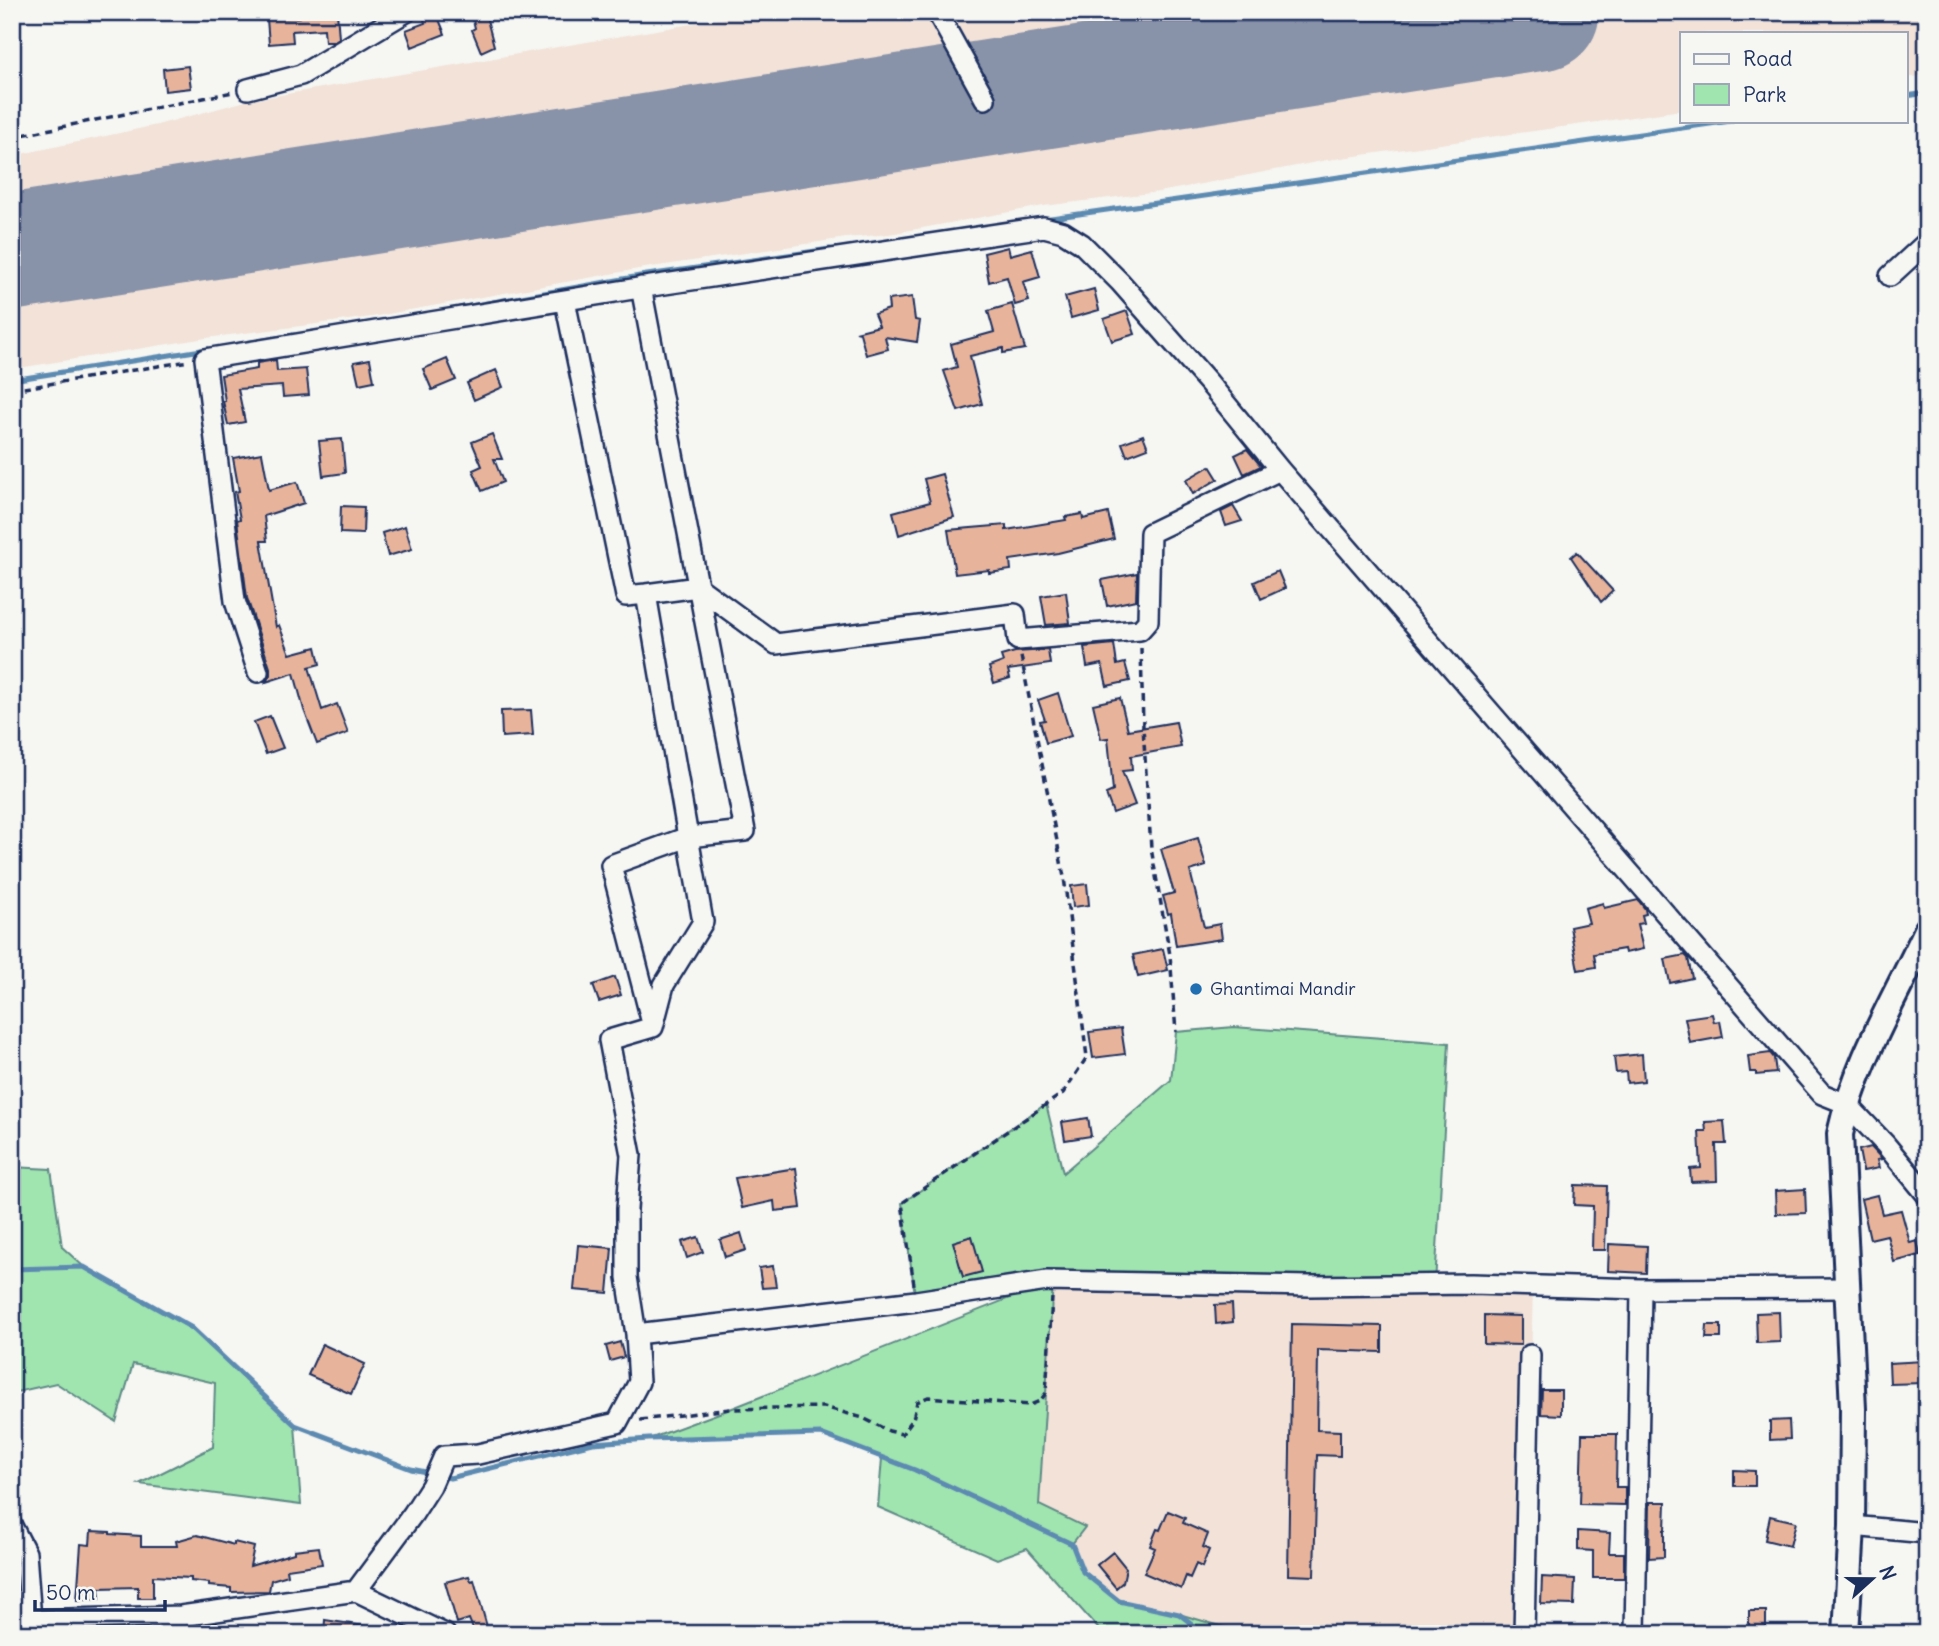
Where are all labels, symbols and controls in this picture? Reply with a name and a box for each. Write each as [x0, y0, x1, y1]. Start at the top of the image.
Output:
legend [1680, 32, 1908, 122]
text: Road [1743, 45, 1792, 72]
text: Park [1743, 81, 1786, 108]
place label: Ghantimai Mandir [1210, 977, 1356, 1000]
marker: Ghantimai Mandir [1188, 981, 1204, 997]
north arrow [1838, 1544, 1908, 1614]
text: N [1874, 1562, 1901, 1583]
scale bar [35, 1569, 164, 1613]
text: 50 m [46, 1579, 95, 1606]

